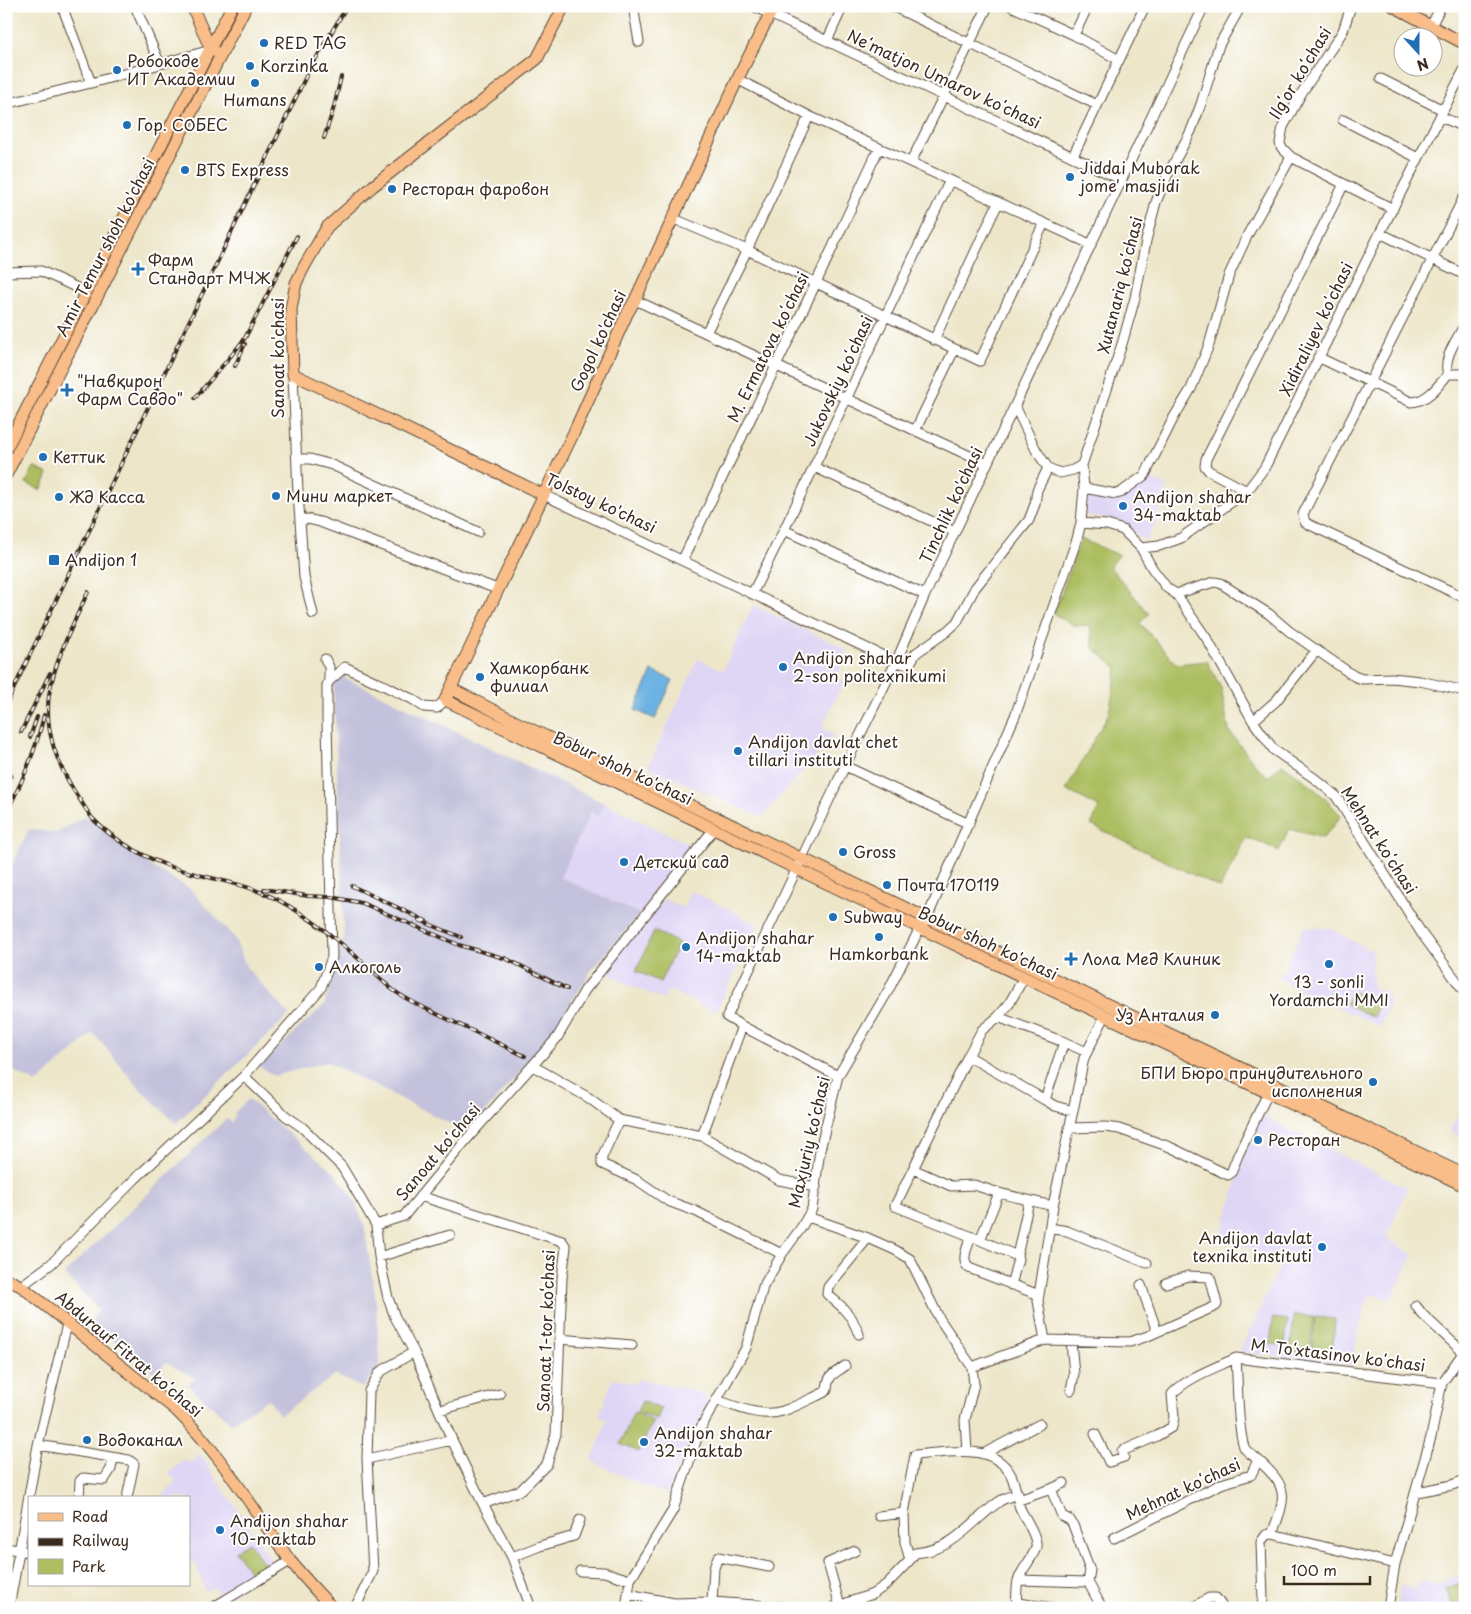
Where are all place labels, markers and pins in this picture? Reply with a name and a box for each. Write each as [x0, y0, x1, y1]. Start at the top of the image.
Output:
place label: RED TAG [274, 30, 347, 54]
marker: RED TAG [258, 37, 270, 49]
place label: Робокоде ИТ Академии [127, 48, 236, 90]
place label: Korzinka [260, 53, 328, 77]
marker: Korzinka [244, 60, 256, 72]
marker: Робокоде ИТ Академии [111, 64, 123, 76]
marker: Humans [249, 77, 261, 89]
place label: Humans [223, 87, 287, 111]
place label: Гор. СОБЕС [137, 112, 228, 136]
marker: Гор. СОБЕС [121, 119, 133, 131]
place label: Jiddai Muborak jome' masjidi [1078, 155, 1200, 197]
place label: BTS Express [195, 157, 289, 181]
marker: BTS Express [179, 164, 191, 176]
marker: Jiddai Muborak jome' masjidi [1064, 171, 1076, 183]
place label: Ресторан фаровон [402, 176, 549, 200]
marker: Ресторан фаровон [386, 183, 398, 195]
place label: Фарм Стандарт МЧЖ [148, 247, 270, 289]
marker: Фарм Стандарт МЧЖ [132, 263, 144, 275]
place label: "Навқирон Фарм Савдо" [77, 368, 183, 410]
marker: "Навқирон Фарм Савдо" [61, 384, 73, 396]
place label: Кеттик [53, 444, 106, 468]
marker: Кеттик [37, 451, 49, 463]
place label: Мини маркет [286, 483, 393, 507]
place label: Жд Касса [69, 484, 145, 508]
place label: Andijon shahar 34-maktab [1133, 484, 1252, 526]
marker: Мини маркет [270, 490, 282, 502]
marker: Жд Касса [53, 491, 65, 503]
marker: Andijon shahar 34-maktab [1117, 500, 1129, 512]
place label: Andijon 1 [65, 547, 137, 571]
marker: Andijon 1 [47, 553, 61, 567]
place label: Andijon shahar 2-son politexnikumi [793, 645, 946, 687]
place label: Хамкорбанк филиал [490, 655, 589, 697]
marker: Andijon shahar 2-son politexnikumi [777, 661, 789, 673]
marker: Хамкорбанк филиал [474, 671, 486, 683]
place label: Andijon davlat chet tillari instituti [748, 729, 898, 771]
marker: Andijon davlat chet tillari instituti [732, 745, 744, 757]
place label: Gross [853, 839, 896, 863]
marker: Gross [837, 846, 849, 858]
place label: Детский сад [633, 849, 729, 873]
marker: Детский сад [618, 856, 630, 868]
place label: Почта 170119 [897, 872, 999, 896]
marker: Почта 170119 [881, 879, 893, 891]
place label: Subway [843, 904, 902, 928]
marker: Subway [827, 911, 839, 923]
place label: Andijon shahar 14-maktab [696, 925, 815, 967]
marker: Hamkorbank [873, 931, 885, 943]
marker: Andijon shahar 14-maktab [680, 941, 692, 953]
place label: Hamkorbank [829, 941, 929, 965]
place label: Лола Мед Клиник [1082, 946, 1221, 970]
marker: Лола Мед Клиник [1064, 952, 1078, 966]
place label: Алкоголь [329, 954, 401, 978]
marker: 13 - sonli Yordamchi MMI [1323, 958, 1335, 970]
marker: Алкоголь [313, 961, 325, 973]
place label: 13 - sonli Yordamchi MMI [1269, 969, 1389, 1011]
place label: Уз Анталия [1116, 1002, 1205, 1026]
marker: Уз Анталия [1209, 1009, 1221, 1021]
place label: БПИ Бюро принудительного исполнения [1141, 1060, 1363, 1102]
marker: БПИ Бюро принудительного исполнения [1367, 1076, 1379, 1088]
place label: Ресторан [1268, 1127, 1341, 1151]
marker: Ресторан [1252, 1134, 1264, 1146]
place label: Andijon davlat texnika instituti [1193, 1225, 1312, 1267]
marker: Andijon davlat texnika instituti [1316, 1241, 1328, 1253]
place label: Andijon shahar 32-maktab [654, 1420, 773, 1462]
place label: Водоканал [97, 1427, 183, 1451]
marker: Водоканал [81, 1434, 93, 1446]
marker: Andijon shahar 32-maktab [638, 1436, 650, 1448]
place label: Andijon shahar 10-maktab [230, 1508, 349, 1550]
marker: Andijon shahar 10-maktab [214, 1524, 226, 1536]

